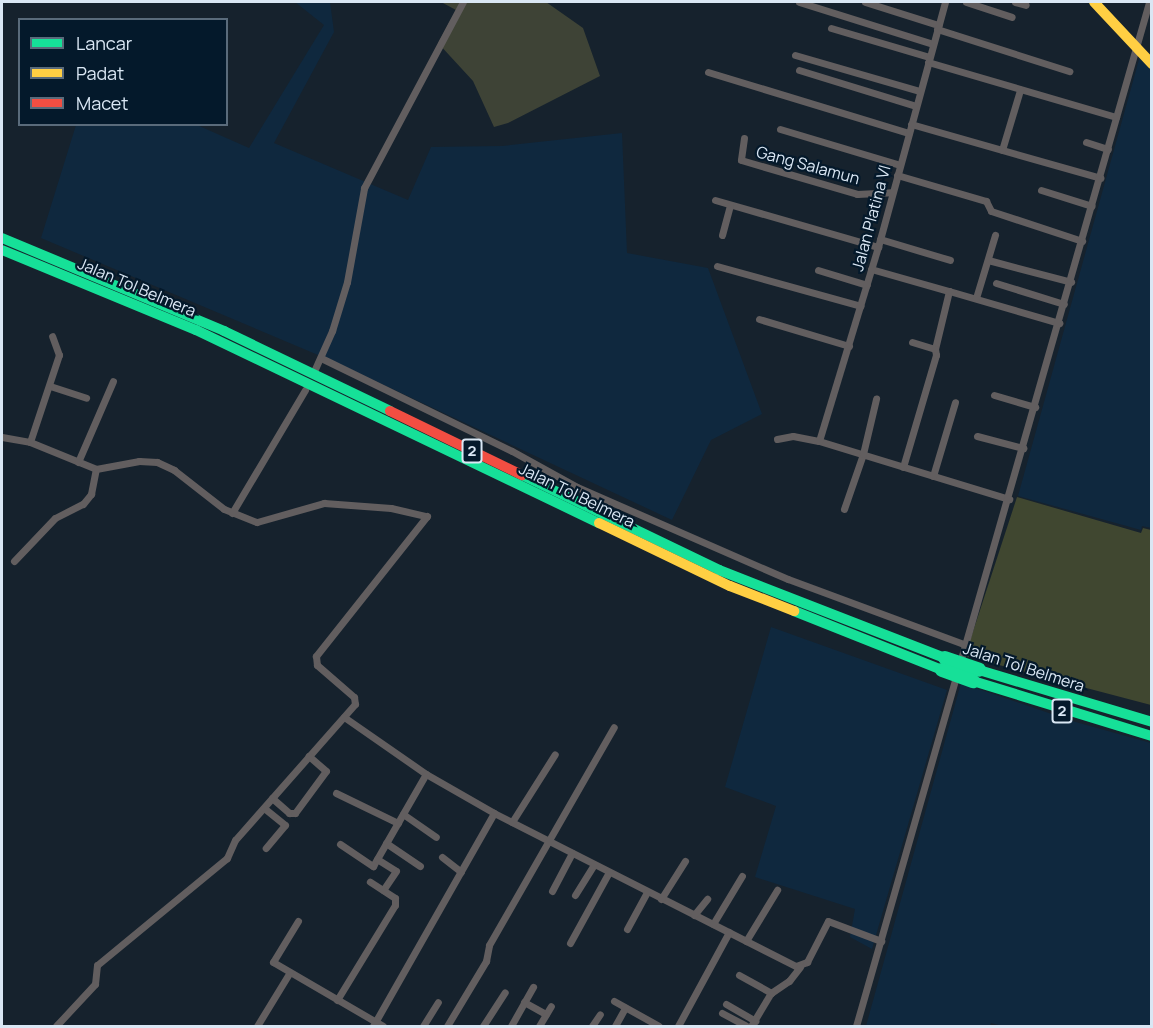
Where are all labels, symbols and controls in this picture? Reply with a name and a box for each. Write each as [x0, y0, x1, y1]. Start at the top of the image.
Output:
legend [18, 18, 228, 126]
text: Lancar [76, 31, 132, 55]
text: Padat [76, 61, 124, 85]
text: Macet [76, 91, 129, 115]
street label: Gang Salamun [754, 142, 862, 188]
street label: Jalan Platina VI [848, 163, 894, 273]
street label: Jalan Tol Belmera [75, 253, 199, 321]
road number: 2 [462, 439, 482, 463]
street label: Jalan Tol Belmera [516, 459, 638, 531]
street label: Jalan Tol Belmera [961, 638, 1087, 696]
road number: 2 [1052, 699, 1072, 723]

